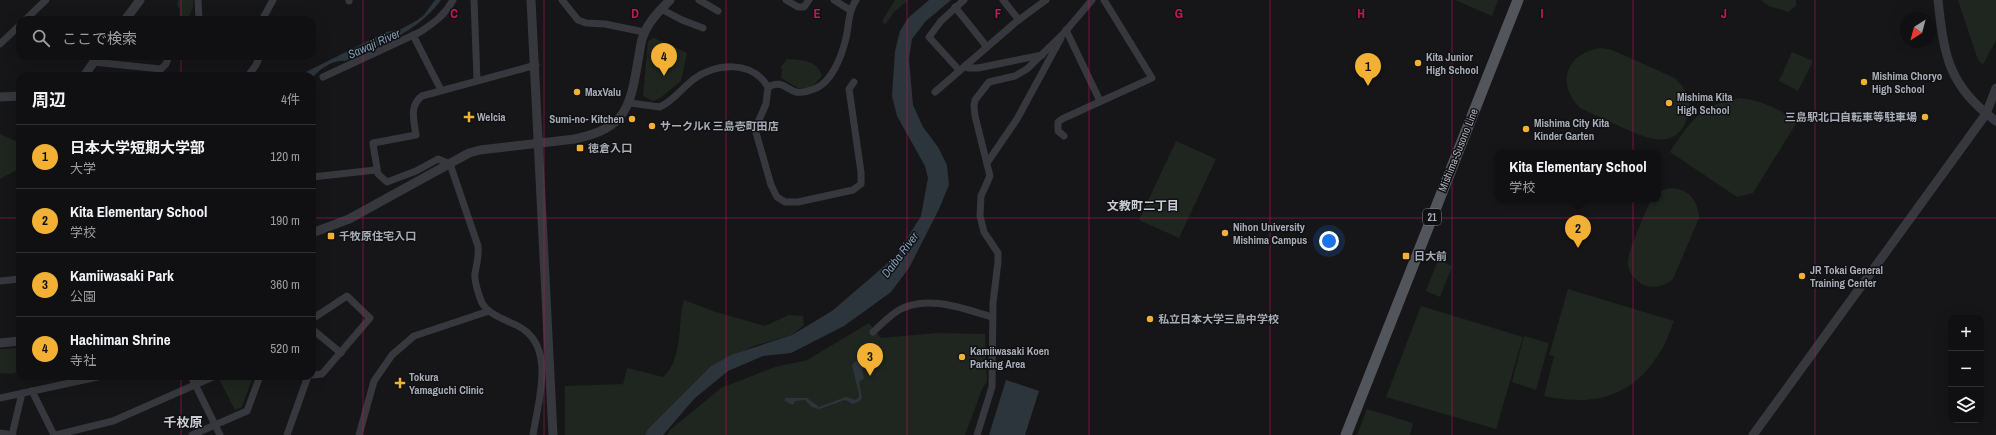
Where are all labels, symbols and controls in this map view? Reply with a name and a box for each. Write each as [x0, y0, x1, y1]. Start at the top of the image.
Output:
text: C [450, 5, 458, 22]
text: D [631, 5, 639, 22]
text: E [813, 5, 821, 22]
text: F [995, 5, 1002, 22]
text: G [1175, 5, 1183, 22]
text: H [1357, 5, 1365, 22]
text: I [1541, 5, 1544, 22]
text: J [1721, 5, 1727, 22]
north arrow [1900, 12, 1936, 48]
search box [16, 16, 316, 60]
water label: Sawaji River [345, 25, 403, 63]
icon: search [30, 27, 52, 49]
text: ここで検索 [62, 28, 137, 49]
pin: 4 [651, 43, 677, 76]
place label: Kita Junior High School [1426, 50, 1479, 77]
pin: 1 [1355, 53, 1381, 86]
marker: Kita Junior High School [1413, 58, 1423, 68]
place label: Mishima Choryo High School [1872, 69, 1943, 96]
marker: Mishima Choryo High School [1859, 77, 1869, 87]
place label: MaxValu [585, 85, 621, 99]
marker: MaxValu [572, 87, 582, 97]
text: 周辺 [32, 88, 66, 111]
place label: Mishima Kita High School [1677, 90, 1733, 117]
text: 4件 [281, 91, 300, 108]
marker: Mishima Kita High School [1664, 98, 1674, 108]
street label: Mishima-Susono Line [1435, 106, 1481, 194]
place label: Welcia [477, 110, 505, 124]
place label: 三島駅北口自転車等駐車場 [1785, 110, 1917, 124]
marker: Welcia [464, 112, 474, 122]
place label: Sumi-no- Kitchen [549, 112, 624, 126]
marker: 三島駅北口自転車等駐車場 [1920, 112, 1930, 122]
marker: Sumi-no- Kitchen [627, 114, 637, 124]
place label: Mishima City Kita Kinder Garten [1534, 116, 1609, 143]
place label: サークルK 三島壱町田店 [660, 119, 779, 133]
marker: サークルK 三島壱町田店 [647, 121, 657, 131]
marker: Mishima City Kita Kinder Garten [1521, 124, 1531, 134]
text: 日本大学短期大学部 [70, 137, 205, 158]
place label: 徳倉入口 [588, 141, 632, 155]
marker: 徳倉入口 [575, 143, 585, 153]
text: 1 [42, 148, 48, 165]
text: 120 m [270, 148, 300, 165]
popup [1495, 150, 1661, 202]
text: Kita Elementary School [1509, 156, 1647, 177]
text: 大学 [70, 160, 96, 177]
text: 学校 [1509, 179, 1535, 196]
district label: 文教町二丁目 [1107, 198, 1179, 214]
text: Kita Elementary School [70, 201, 207, 222]
road number: 21 [1423, 209, 1441, 225]
text: 2 [42, 212, 48, 229]
text: 190 m [270, 212, 300, 229]
pin: 2 [1565, 215, 1591, 248]
place label: Nihon University Mishima Campus [1233, 220, 1307, 247]
text: 学校 [70, 224, 96, 241]
marker: Nihon University Mishima Campus [1220, 228, 1230, 238]
place label: 千牧原住宅入口 [339, 229, 416, 243]
water label: Daiba River [878, 229, 923, 281]
marker: 千牧原住宅入口 [326, 231, 336, 241]
your location [1319, 231, 1339, 251]
place label: 日大前 [1414, 249, 1447, 263]
marker: 日大前 [1401, 251, 1411, 261]
place label: JR Tokai General Training Center [1810, 263, 1883, 290]
text: Kamiiwasaki Park [70, 265, 174, 286]
marker: JR Tokai General Training Center [1797, 271, 1807, 281]
text: 3 [42, 276, 48, 293]
text: 360 m [270, 276, 300, 293]
text: 公園 [70, 288, 96, 305]
place label: 私立日本大学三島中学校 [1158, 312, 1279, 326]
marker: 私立日本大学三島中学校 [1145, 314, 1155, 324]
map controls [1948, 315, 1984, 423]
button: + [1948, 315, 1984, 351]
text: Hachiman Shrine [70, 329, 171, 350]
text: 4 [42, 340, 48, 357]
text: 520 m [270, 340, 300, 357]
pin: 3 [857, 343, 883, 376]
place label: Kamiiwasaki Koen Parking Area [970, 344, 1049, 371]
button: − [1948, 351, 1984, 387]
text: 寺社 [70, 352, 96, 369]
marker: Kamiiwasaki Koen Parking Area [957, 352, 967, 362]
place label: Tokura Yamaguchi Clinic [409, 370, 484, 397]
marker: Tokura Yamaguchi Clinic [394, 377, 406, 389]
button: layers [1948, 387, 1984, 423]
district label: 千枚原 [163, 414, 203, 431]

